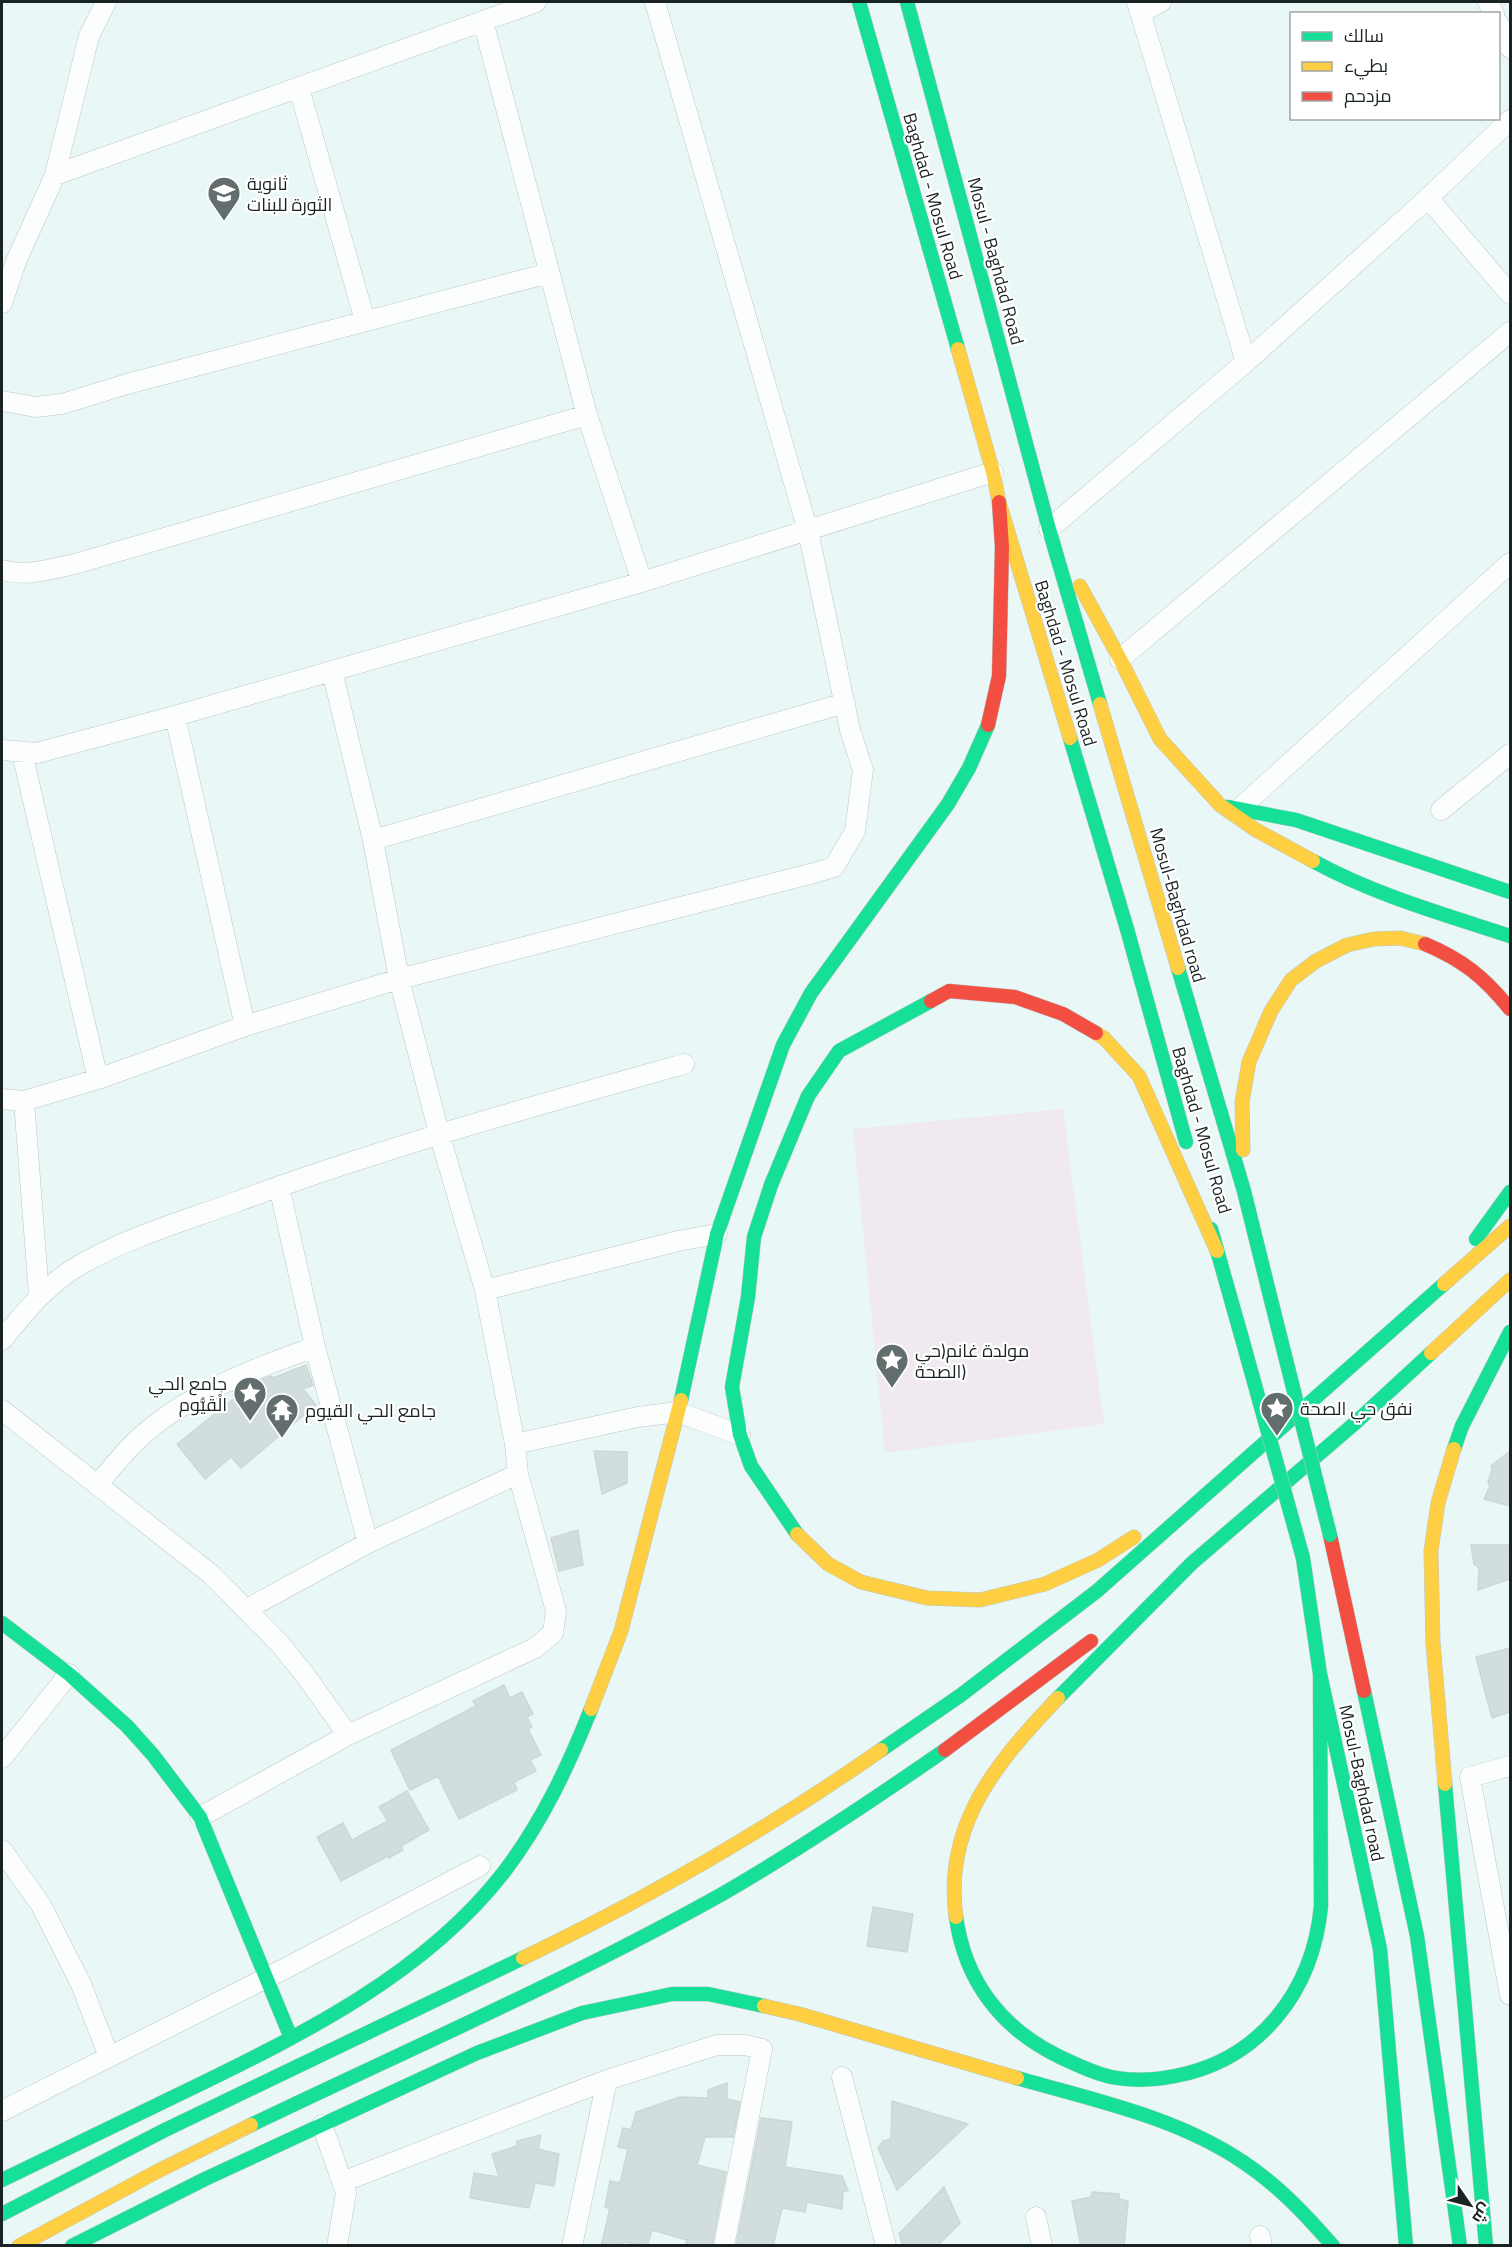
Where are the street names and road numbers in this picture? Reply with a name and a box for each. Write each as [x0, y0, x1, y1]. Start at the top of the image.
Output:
street label: Baghdad - Mosul Road [896, 109, 970, 283]
street label: Mosul - Baghdad Road [961, 174, 1031, 348]
street label: Baghdad - Mosul Road [1028, 577, 1104, 749]
street label: Mosul-Baghdad road [1143, 825, 1213, 985]
street label: Baghdad - Mosul Road [1165, 1043, 1239, 1217]
street label: Mosul-Baghdad road [1332, 1702, 1392, 1864]

